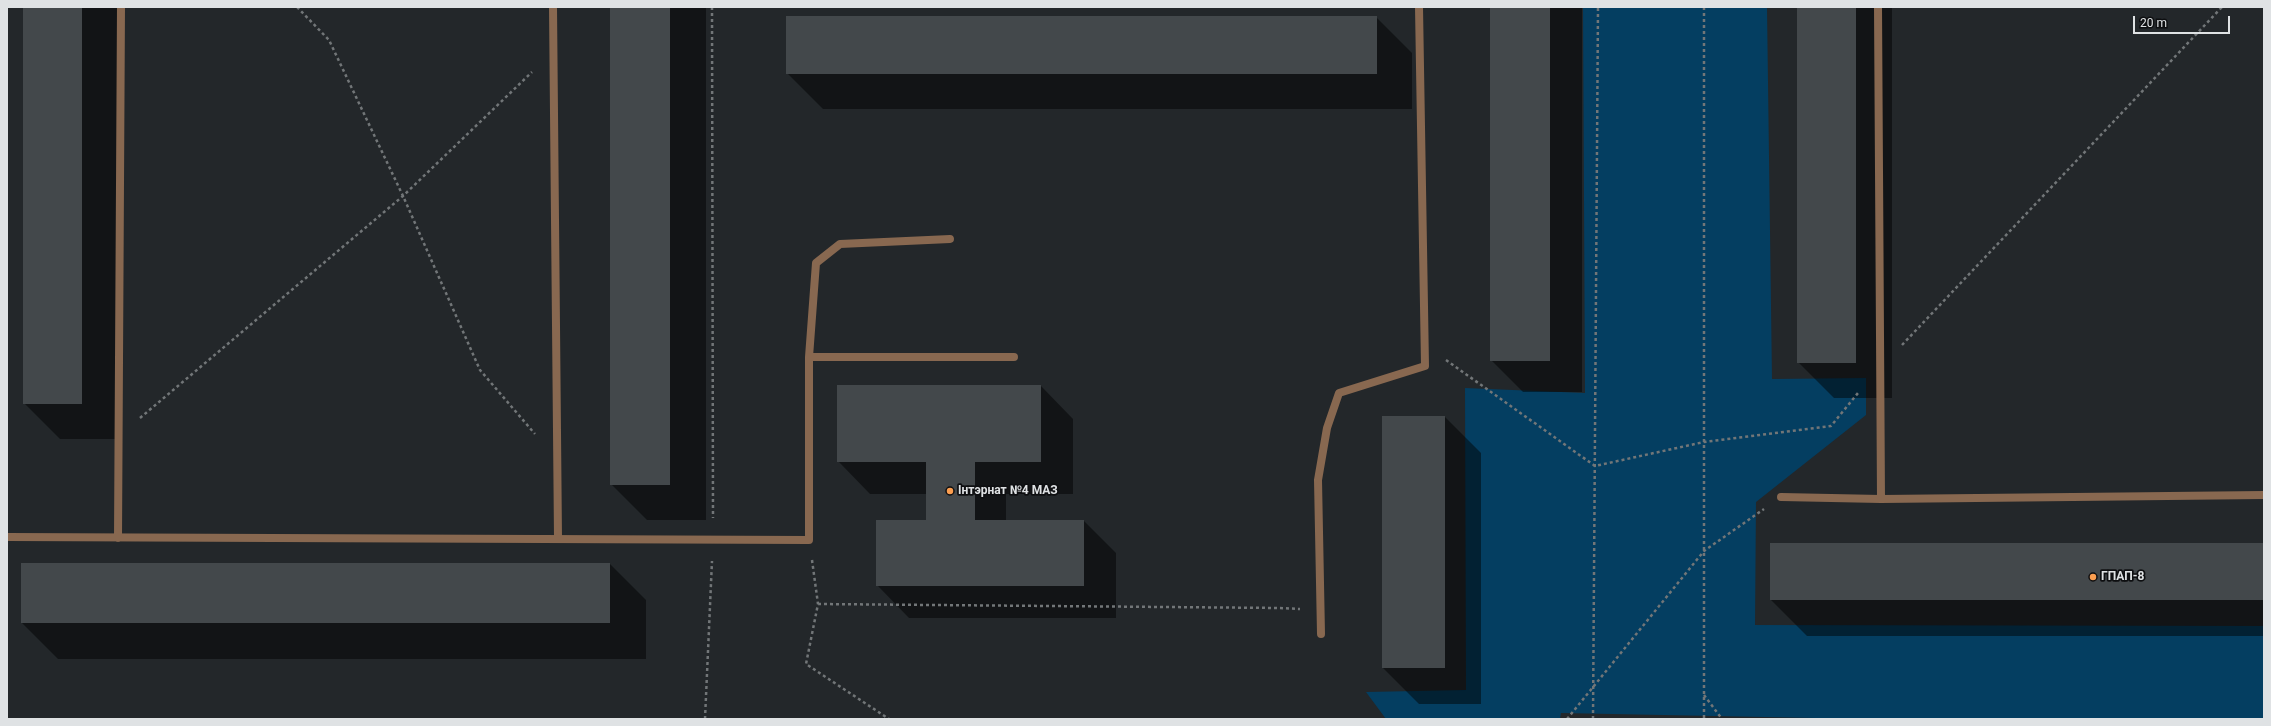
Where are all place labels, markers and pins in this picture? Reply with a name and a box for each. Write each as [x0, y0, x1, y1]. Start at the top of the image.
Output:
place label: Інтэрнат №4 МАЗ [958, 484, 1058, 498]
marker: Інтэрнат №4 МАЗ [945, 486, 955, 496]
place label: ГПАП-8 [2101, 570, 2144, 584]
marker: ГПАП-8 [2088, 572, 2098, 582]

